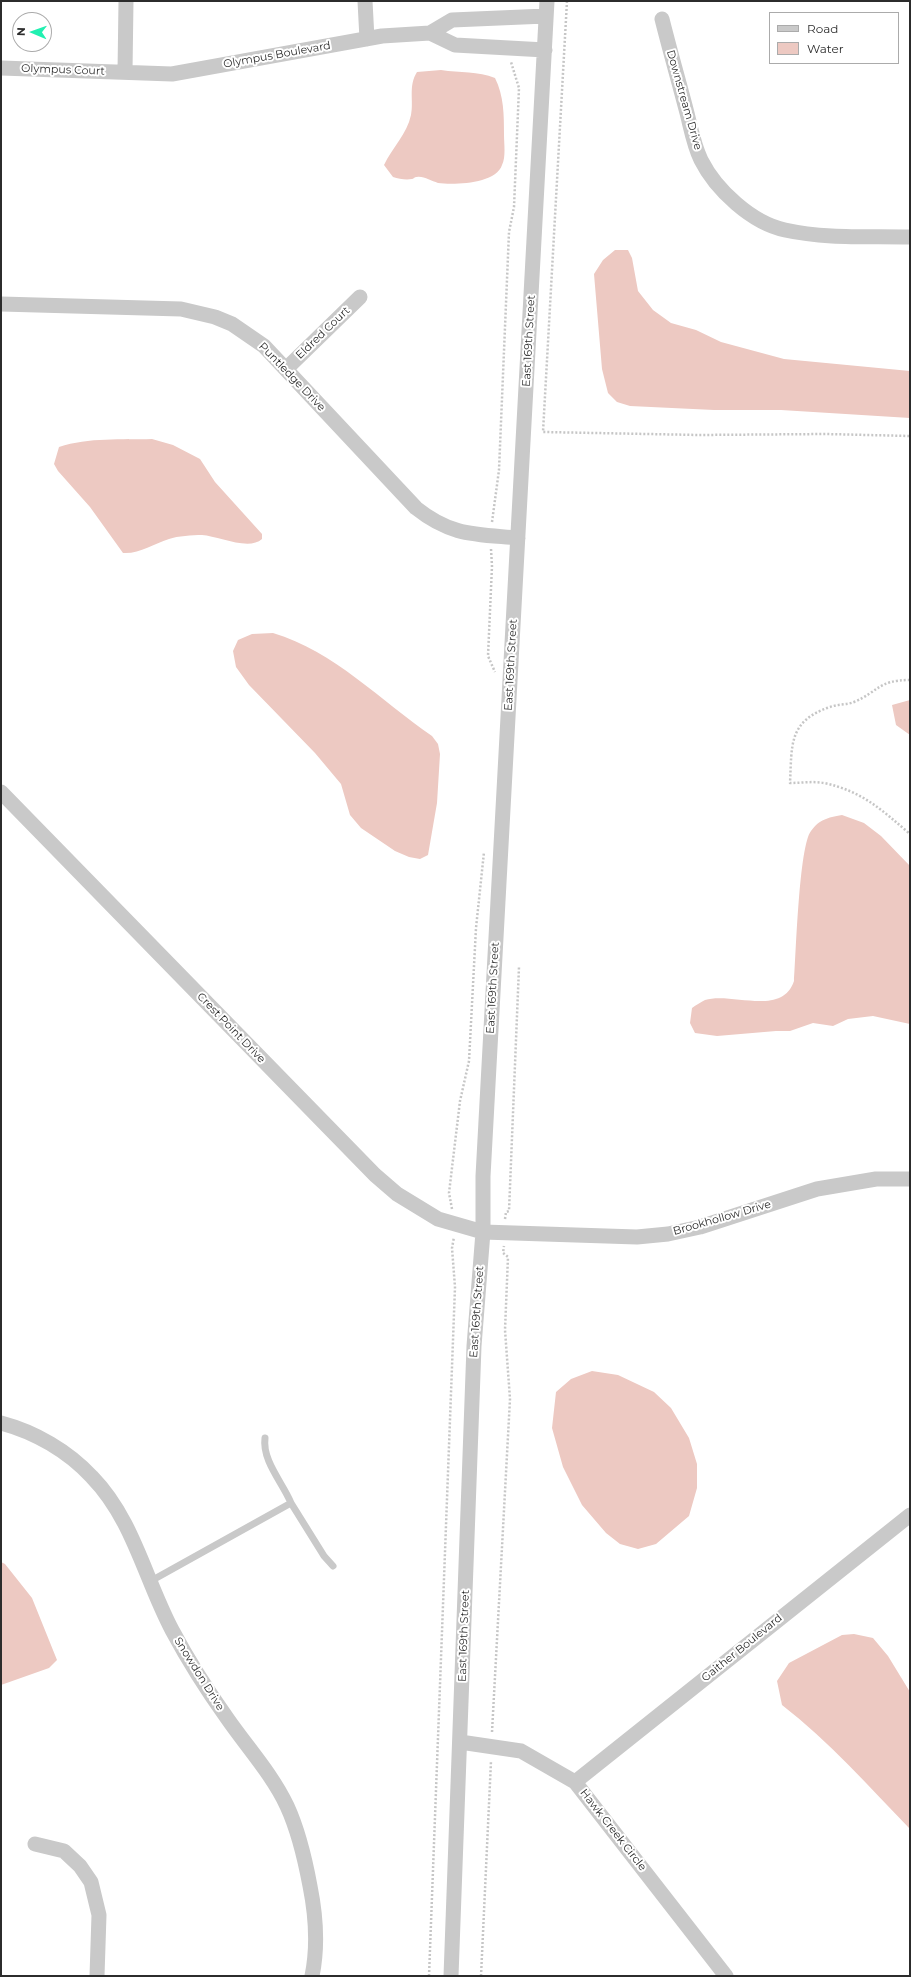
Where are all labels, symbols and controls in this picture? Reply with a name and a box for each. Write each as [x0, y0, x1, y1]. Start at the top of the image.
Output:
north arrow [12, 12, 52, 52]
legend [769, 12, 899, 64]
text: Road [807, 21, 838, 36]
text: N [14, 27, 28, 36]
street label: Olympus Boulevard [222, 39, 332, 71]
text: Water [807, 41, 843, 56]
street label: Downstream Drive [663, 49, 705, 151]
street label: Olympus Court [21, 62, 105, 78]
street label: East 169th Street [520, 295, 538, 387]
street label: Eldred Court [293, 304, 353, 362]
street label: Puntledge Drive [256, 340, 328, 414]
street label: East 169th Street [502, 619, 520, 711]
street label: East 169th Street [484, 942, 502, 1034]
street label: Crest Point Drive [194, 990, 268, 1066]
street label: Brookhollow Drive [672, 1198, 772, 1238]
street label: East 169th Street [467, 1266, 487, 1358]
street label: East 169th Street [456, 1590, 472, 1682]
street label: Gaither Boulevard [699, 1611, 785, 1685]
street label: Snowdon Drive [171, 1635, 227, 1713]
street label: Hawk Creek Circle [577, 1787, 649, 1873]

